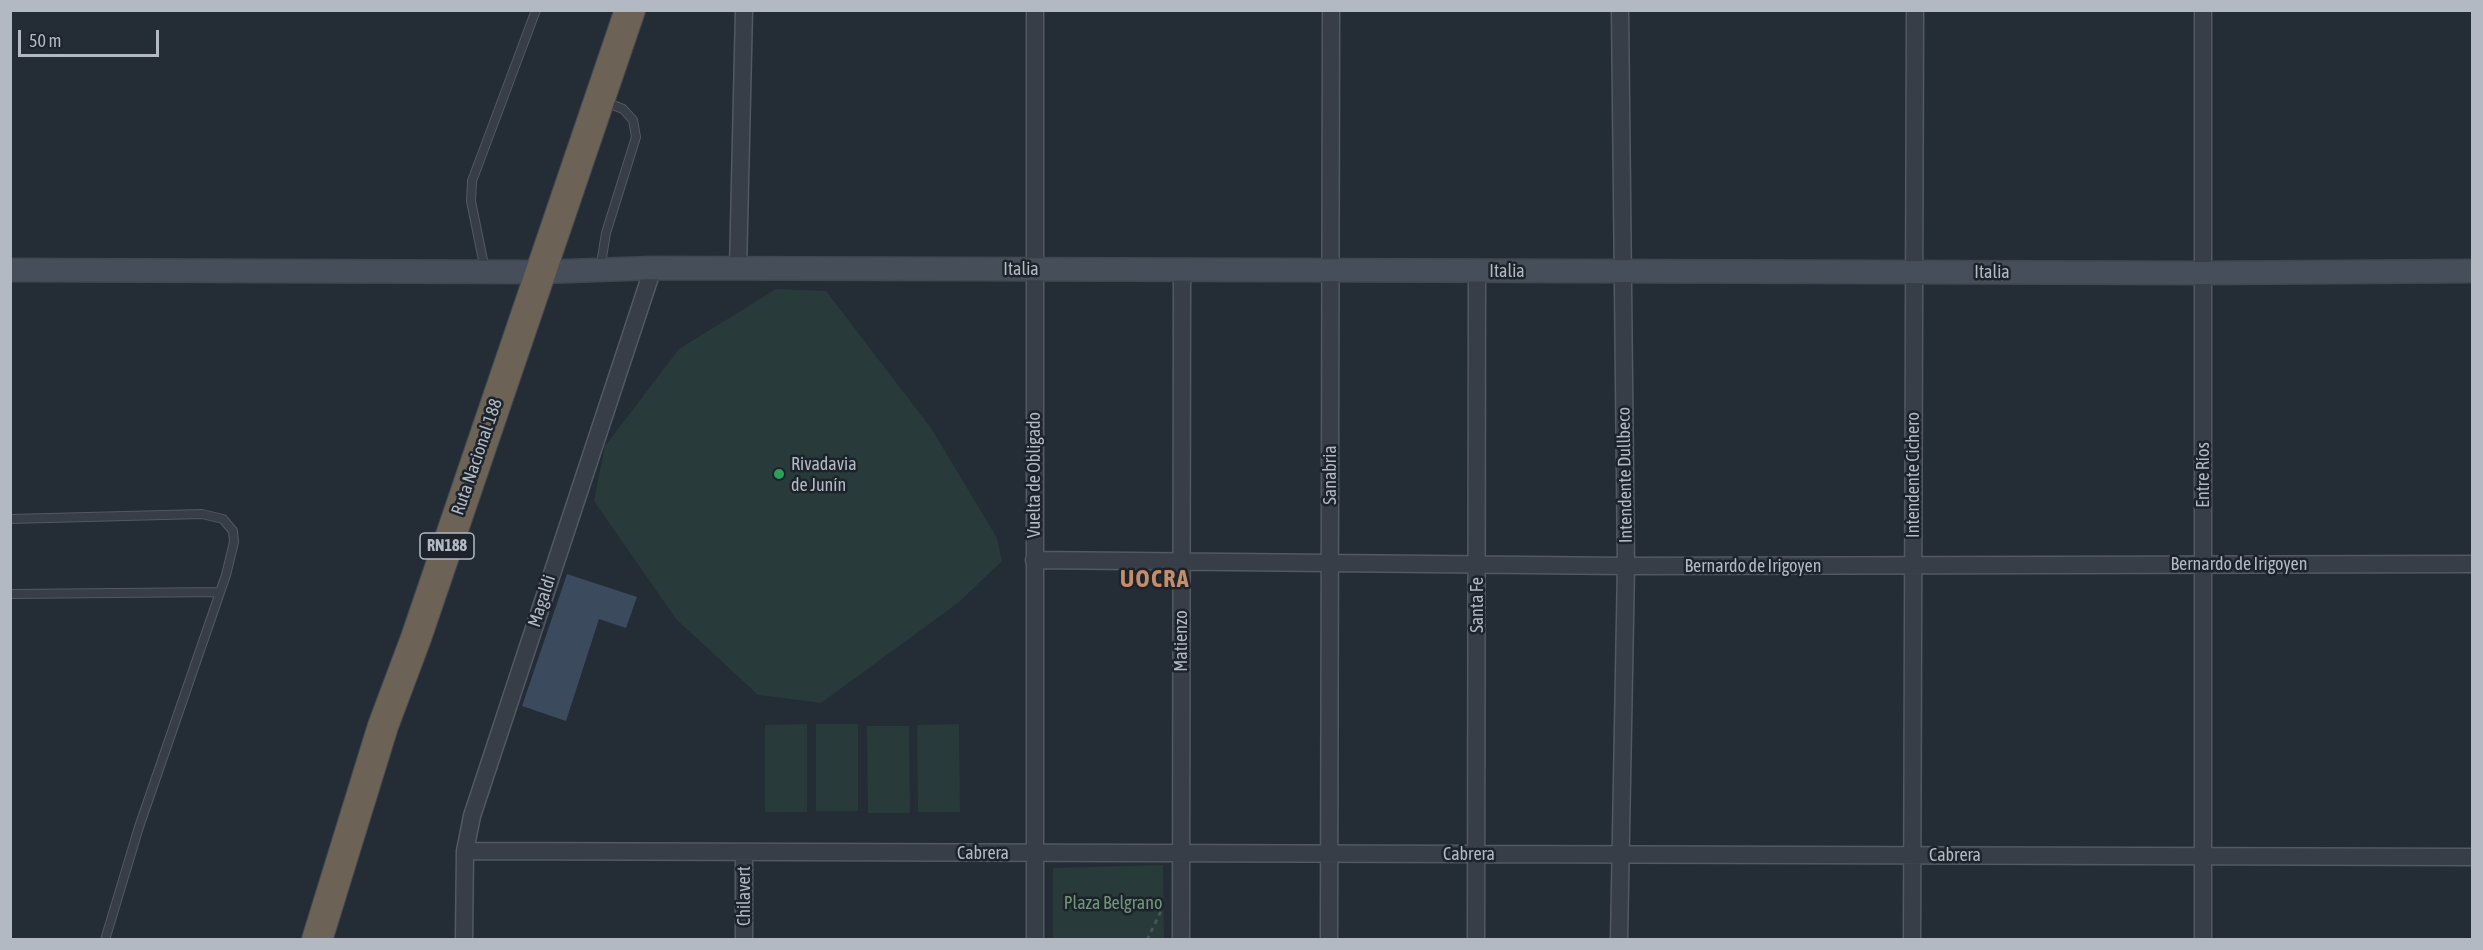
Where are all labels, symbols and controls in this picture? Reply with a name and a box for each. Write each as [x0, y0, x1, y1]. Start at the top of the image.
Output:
scale bar [21, 18, 162, 56]
text: 50 m [29, 30, 61, 51]
street label: Italia [1003, 258, 1039, 280]
street label: Italia [1489, 260, 1525, 282]
street label: Italia [1974, 261, 2010, 283]
street label: Ruta Nacional 188 [447, 396, 507, 518]
street label: Intendente Dullbeco [1613, 407, 1637, 543]
street label: Vuelta de Obligado [1023, 412, 1045, 538]
street label: Intendente Cichero [1902, 412, 1924, 538]
street label: Entre Ríos [2192, 442, 2214, 508]
street label: Sanabria [1319, 445, 1341, 505]
place label: Rivadavia de Junín [791, 453, 857, 496]
marker: Rivadavia de Junín [772, 467, 786, 481]
road number: RN188 [420, 533, 474, 559]
street label: Bernardo de Irigoyen [2171, 553, 2307, 575]
street label: Bernardo de Irigoyen [1685, 555, 1821, 577]
district label: UOCRA [1120, 565, 1190, 593]
street label: Magaldi [523, 572, 561, 630]
street label: Santa Fe [1466, 577, 1488, 633]
street label: Matienzo [1170, 610, 1192, 672]
street label: Cabrera [957, 842, 1009, 864]
street label: Cabrera [1443, 843, 1495, 865]
street label: Cabrera [1929, 844, 1981, 866]
street label: Chilavert [733, 866, 755, 926]
park label: Plaza Belgrano [1064, 892, 1162, 914]

